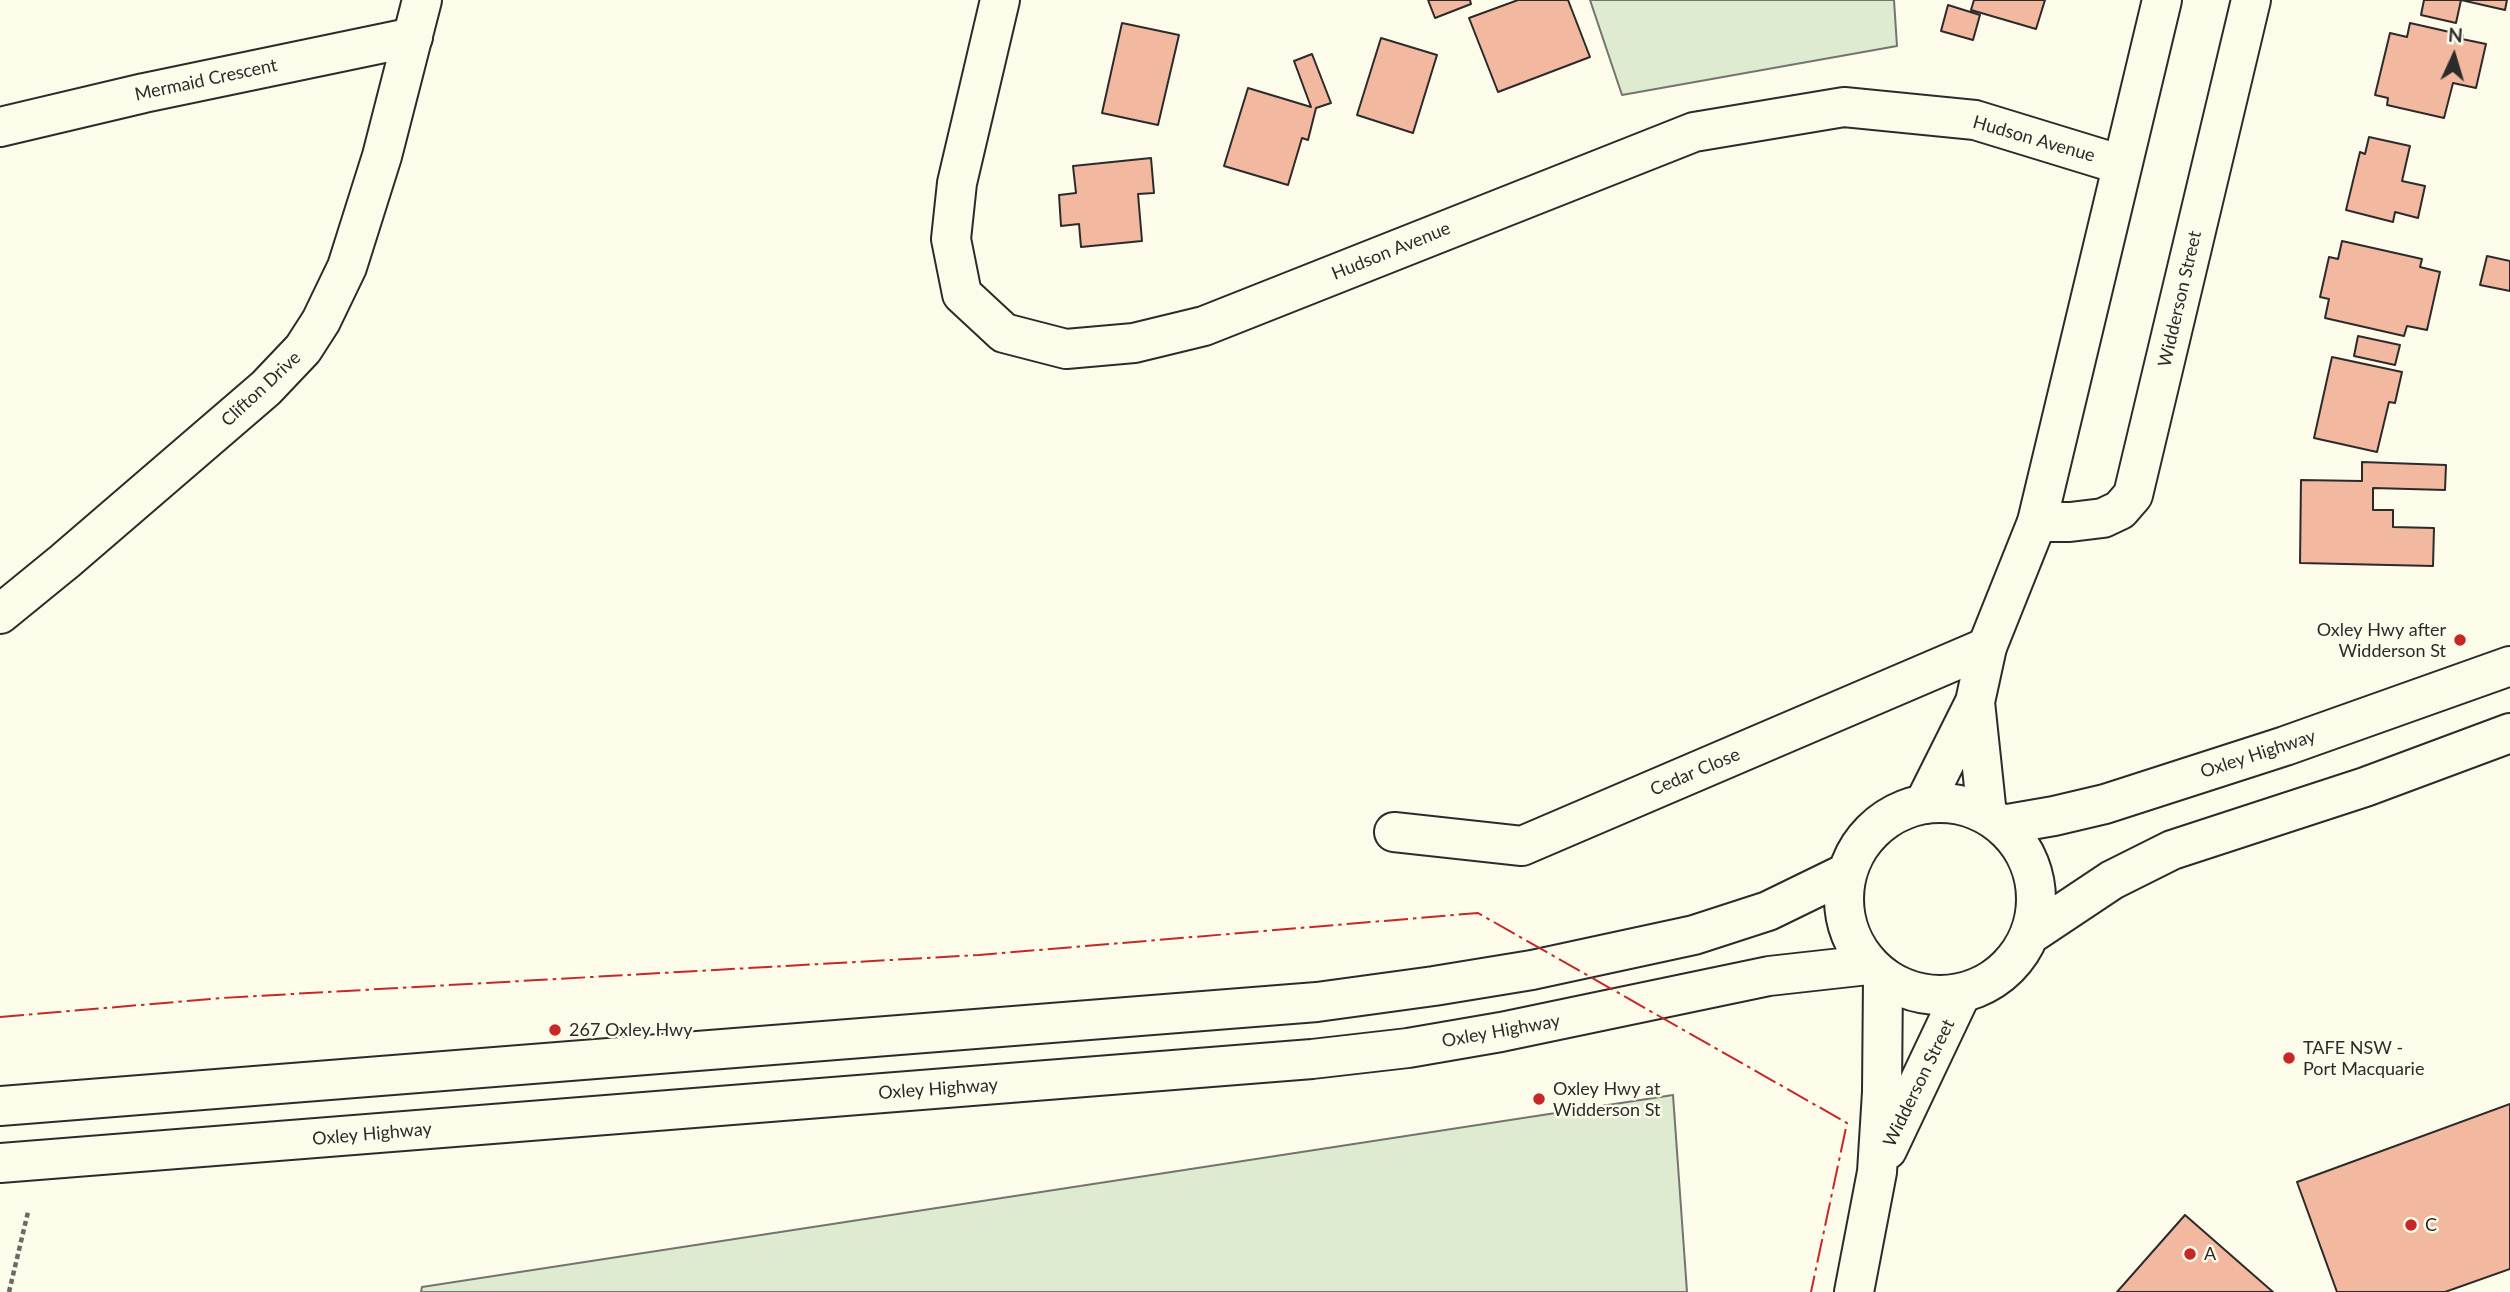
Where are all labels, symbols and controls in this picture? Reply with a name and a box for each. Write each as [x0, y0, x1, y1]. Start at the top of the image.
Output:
north arrow [2419, 21, 2489, 91]
text: N [2447, 23, 2464, 47]
street label: Mermaid Crescent [133, 54, 279, 106]
street label: Hudson Avenue [1970, 111, 2098, 167]
street label: Hudson Avenue [1329, 217, 1453, 285]
street label: Widderson Street [2154, 229, 2206, 369]
street label: Clifton Drive [217, 347, 305, 431]
place label: Oxley Hwy after Widderson St [2317, 619, 2446, 662]
marker: Oxley Hwy after Widderson St [2452, 632, 2468, 648]
street label: Oxley Highway [2198, 725, 2318, 783]
street label: Cedar Close [1647, 743, 1743, 801]
street label: Oxley Highway [1440, 1010, 1562, 1052]
street label: Widderson Street [1879, 1016, 1959, 1150]
place label: 267 Oxley Hwy [569, 1019, 692, 1041]
marker: 267 Oxley Hwy [547, 1022, 563, 1038]
place label: TAFE NSW - Port Macquarie [2303, 1037, 2424, 1080]
marker: TAFE NSW - Port Macquarie [2281, 1050, 2297, 1066]
street label: Oxley Highway [877, 1074, 999, 1104]
place label: Oxley Hwy at Widderson St [1553, 1078, 1661, 1120]
marker: Oxley Hwy at Widderson St [1531, 1091, 1547, 1107]
street label: Oxley Highway [311, 1118, 433, 1150]
place label: C [2425, 1214, 2437, 1236]
marker: C [2403, 1217, 2419, 1233]
place label: A [2204, 1243, 2216, 1265]
marker: A [2182, 1246, 2198, 1262]

